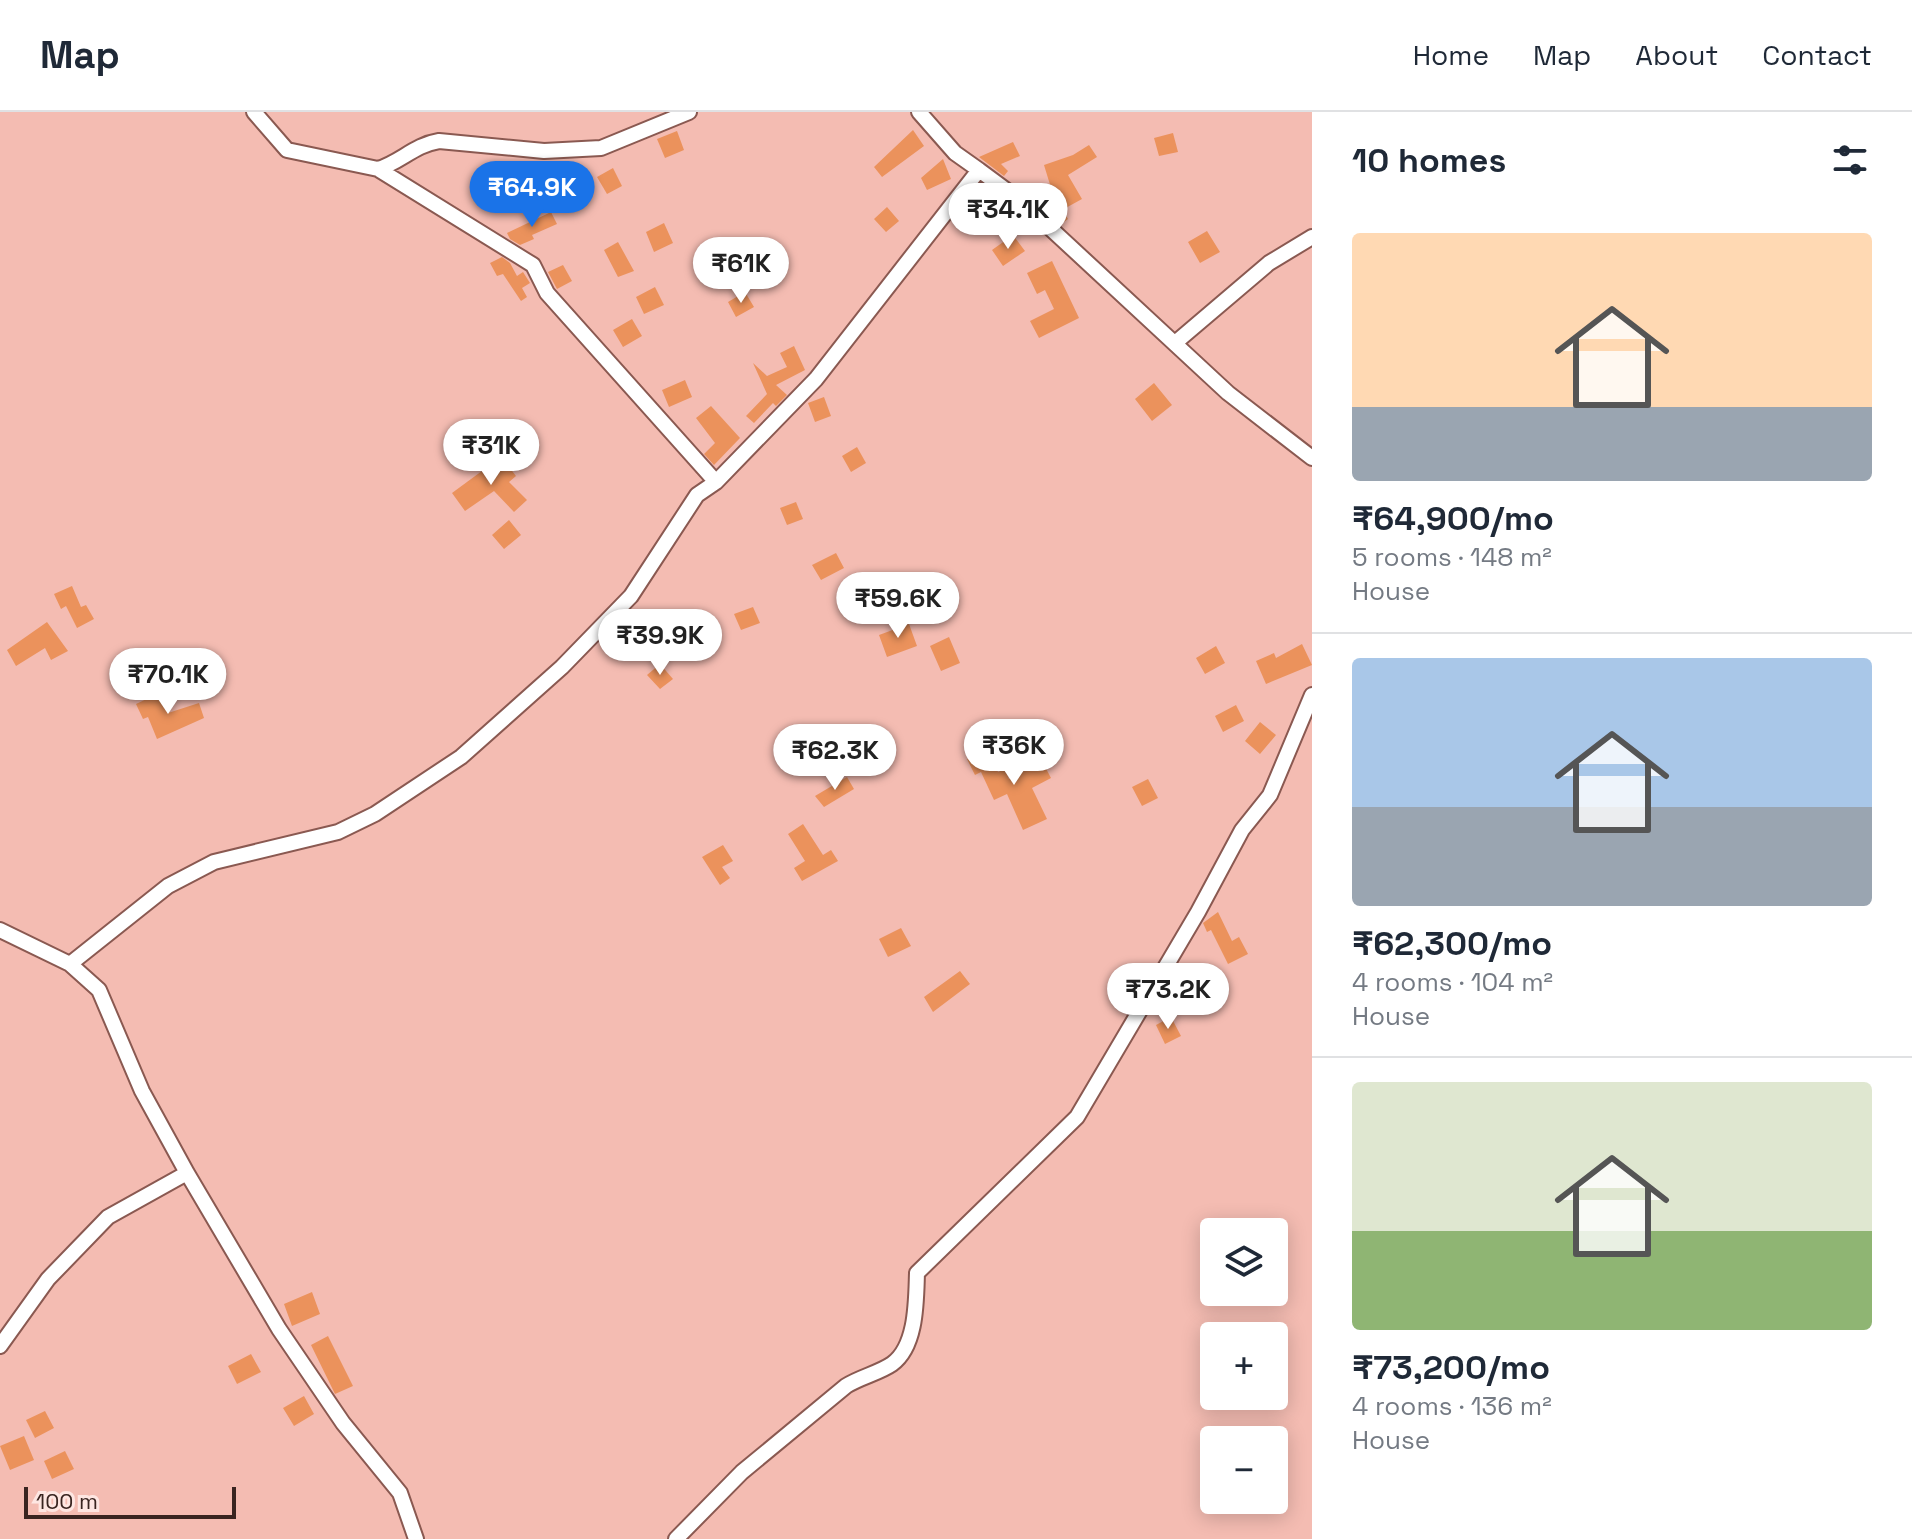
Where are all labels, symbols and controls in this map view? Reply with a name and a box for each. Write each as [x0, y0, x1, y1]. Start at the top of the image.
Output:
text: Map [40, 31, 120, 79]
text: Home [1413, 37, 1489, 73]
text: Map [1533, 37, 1591, 73]
text: About [1635, 37, 1718, 73]
text: Contact [1762, 37, 1872, 73]
icon: filters [1828, 138, 1872, 182]
text: 10 homes [1352, 139, 1506, 182]
pin: ₹64.9K [467, 161, 597, 229]
text: ₹64.9K [488, 170, 576, 204]
pin: ₹34.1K [943, 183, 1073, 251]
text: ₹34.1K [967, 192, 1049, 226]
pin: ₹61K [694, 237, 788, 305]
text: ₹61K [711, 246, 771, 280]
icon: home [1540, 285, 1684, 429]
pin: ₹31K [444, 419, 538, 487]
text: ₹31K [461, 428, 521, 462]
text: ₹64,900/mo [1352, 497, 1554, 540]
text: 5 rooms · 148 m² [1352, 540, 1552, 574]
pin: ₹59.6K [833, 572, 963, 640]
text: House [1352, 574, 1430, 608]
text: ₹59.6K [854, 581, 942, 615]
pin: ₹39.9K [595, 609, 725, 677]
text: ₹39.9K [616, 618, 704, 652]
pin: ₹70.1K [103, 648, 233, 716]
text: ₹70.1K [127, 657, 209, 691]
icon: home [1540, 710, 1684, 854]
pin: ₹36K [967, 719, 1061, 787]
pin: ₹62.3K [770, 724, 900, 792]
text: ₹36K [982, 728, 1046, 762]
text: ₹62.3K [791, 733, 879, 767]
text: ₹62,300/mo [1352, 922, 1552, 965]
pin: ₹73.2K [1103, 963, 1233, 1031]
text: 4 rooms · 104 m² [1352, 965, 1553, 999]
text: ₹73.2K [1125, 972, 1211, 1006]
text: House [1352, 999, 1430, 1033]
icon: home [1540, 1134, 1684, 1278]
map controls [1200, 1218, 1288, 1514]
button: layers [1200, 1218, 1288, 1306]
button: + [1200, 1322, 1288, 1410]
text: ₹73,200/mo [1352, 1346, 1550, 1389]
text: 4 rooms · 136 m² [1352, 1389, 1552, 1423]
text: House [1352, 1423, 1430, 1457]
button: − [1200, 1426, 1288, 1514]
scale bar [24, 1483, 236, 1519]
text: 100 m [36, 1487, 98, 1515]

